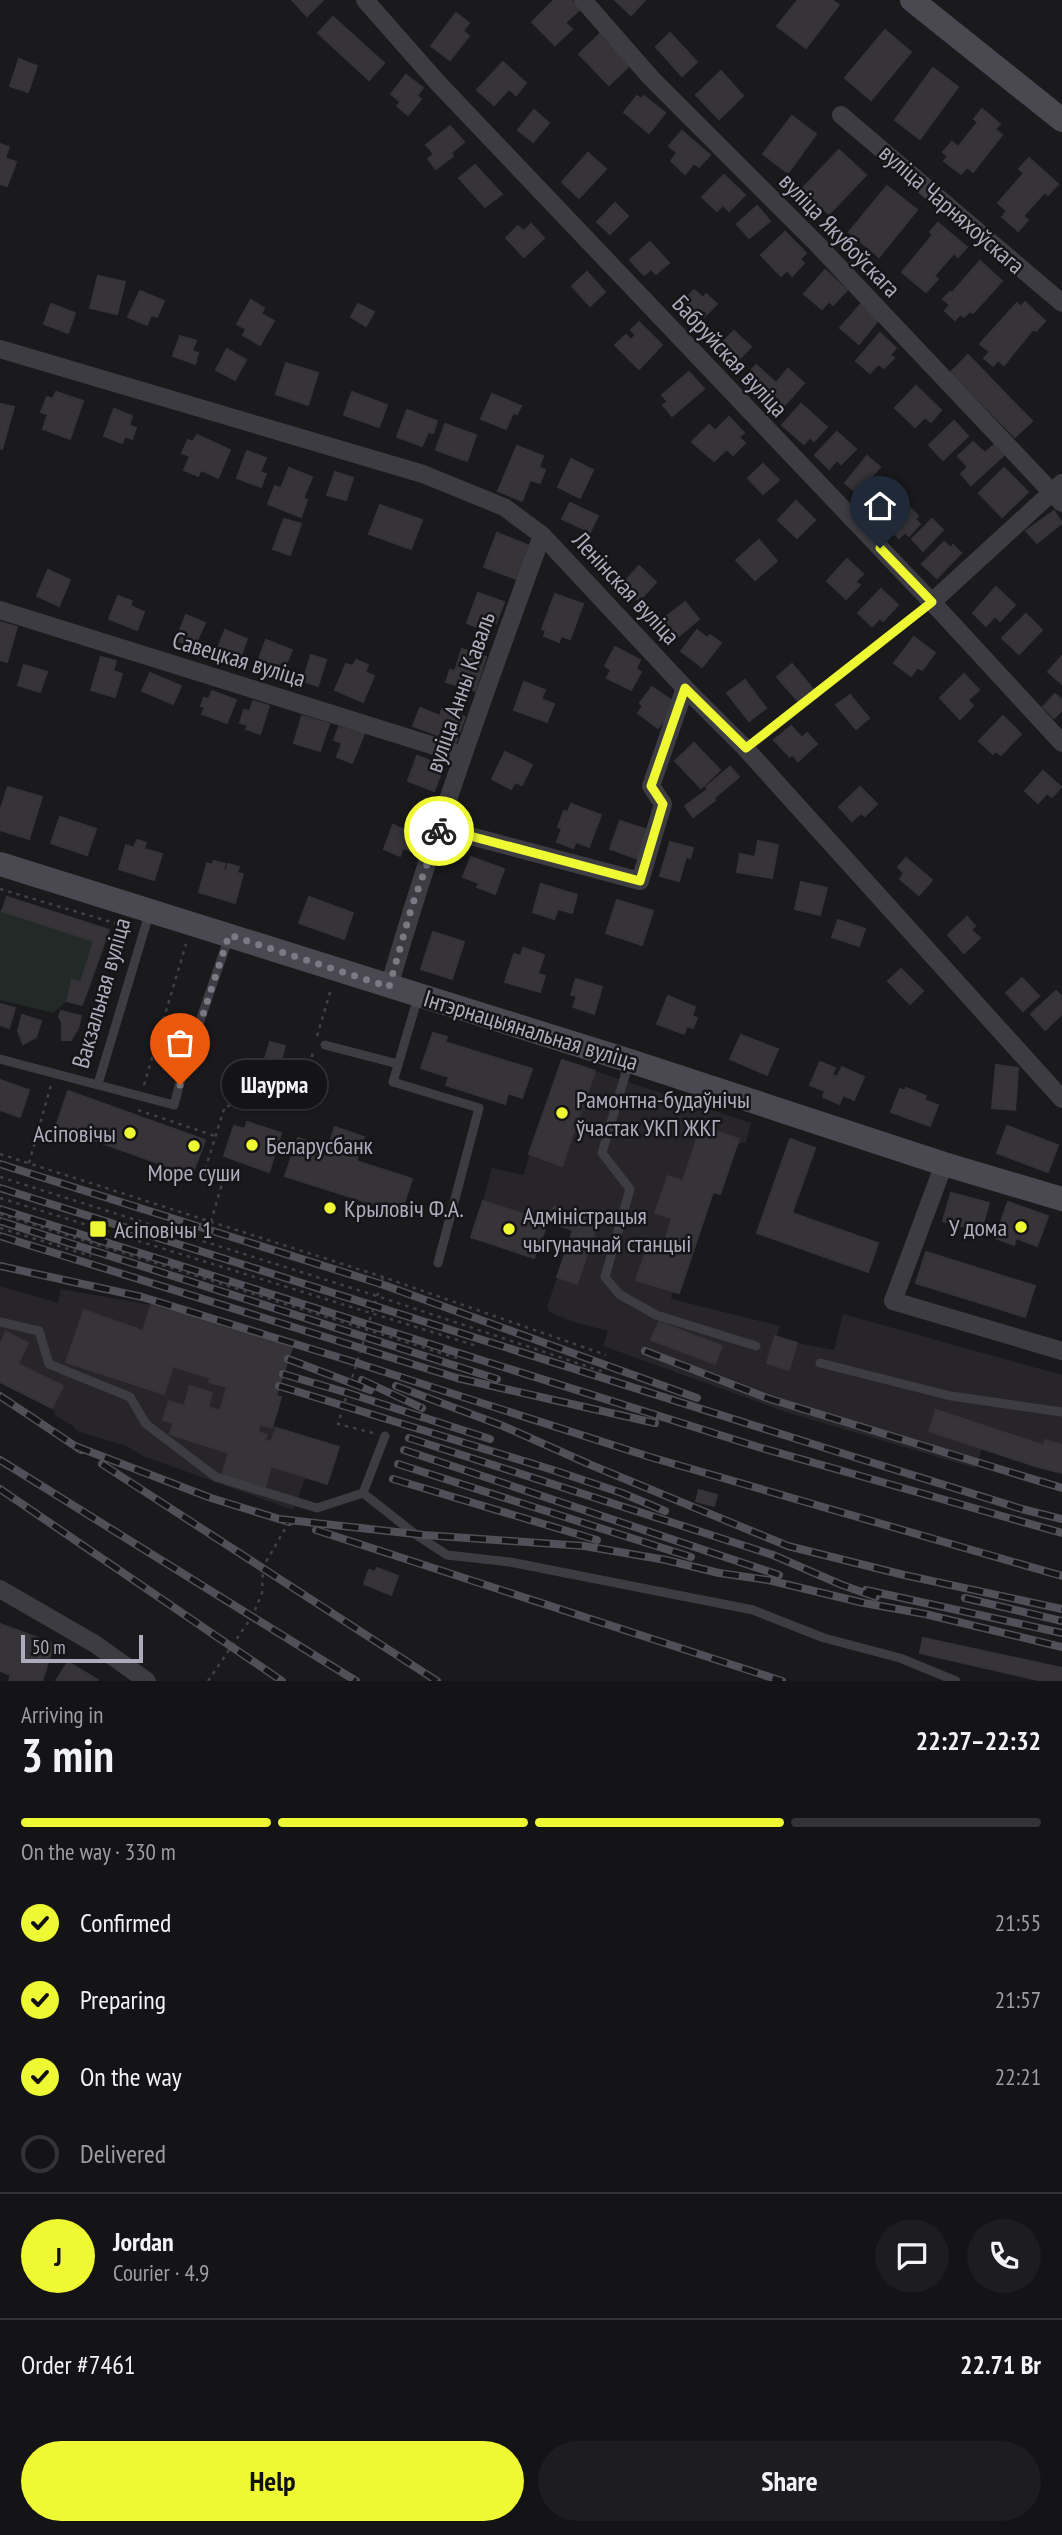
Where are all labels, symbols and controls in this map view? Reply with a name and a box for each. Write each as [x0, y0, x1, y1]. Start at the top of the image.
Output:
street label: вуліца Чарняхоўскага [873, 137, 1031, 281]
street label: вуліца Якубоўскага [773, 166, 907, 304]
street label: Бабруйская вуліца [666, 288, 794, 424]
pin [850, 476, 910, 548]
icon: home [861, 487, 899, 525]
street label: Ленінская вуліца [565, 524, 686, 651]
street label: вуліца Анны Каваль [418, 608, 502, 776]
street label: Савецкая вуліца [169, 624, 309, 694]
courier [404, 796, 474, 866]
icon: bike [420, 812, 458, 850]
street label: Вакзальная вуліца [65, 914, 137, 1072]
street label: Інтэрнацыянальная вуліца [420, 983, 642, 1077]
pin [150, 1013, 210, 1085]
icon: bag [161, 1024, 199, 1062]
callout: Шаурма [222, 1060, 327, 1110]
text: Шаурма [241, 1070, 308, 1099]
place label: Рамонтна-будаўнічы ўчастак УКП ЖКГ [576, 1084, 750, 1143]
marker: Рамонтна-будаўнічы ўчастак УКП ЖКГ [554, 1105, 570, 1121]
place label: Асіповічы [33, 1118, 116, 1149]
marker: Асіповічы [122, 1125, 138, 1141]
place label: Беларусбанк [266, 1130, 374, 1161]
marker: Беларусбанк [244, 1137, 260, 1153]
marker: Море суши [186, 1138, 202, 1154]
place label: Море суши [147, 1157, 241, 1188]
place label: Крыловіч Ф.А. [344, 1193, 464, 1224]
marker: Крыловіч Ф.А. [322, 1200, 338, 1216]
place label: Адміністрацыя чыгуначнай станцыі [523, 1200, 691, 1259]
place label: У дома [949, 1212, 1007, 1243]
place label: Асіповічы 1 [114, 1214, 213, 1245]
marker: Асіповічы 1 [88, 1219, 108, 1239]
marker: У дома [1013, 1219, 1029, 1235]
marker: Адміністрацыя чыгуначнай станцыі [501, 1221, 517, 1237]
scale bar [21, 1632, 144, 1664]
text: 50 m [32, 1635, 66, 1659]
text: Arriving in [21, 1700, 103, 1729]
text: 22:27–22:32 [916, 1724, 1041, 1757]
text: 3 min [21, 1725, 114, 1785]
text: On the way · 330 m [21, 1837, 176, 1866]
icon: check [21, 1904, 59, 1942]
text: Confirmed [80, 1906, 171, 1939]
text: 21:55 [995, 1908, 1041, 1937]
icon: check [21, 1981, 59, 2019]
text: Preparing [80, 1983, 166, 2016]
text: 21:57 [995, 1985, 1041, 2014]
icon: check [21, 2058, 59, 2096]
text: On the way [80, 2060, 182, 2093]
text: 22:21 [995, 2062, 1041, 2091]
text: Delivered [80, 2137, 166, 2170]
button: chat [875, 2219, 949, 2293]
button: phone [967, 2219, 1041, 2293]
text: Jordan [113, 2225, 174, 2258]
text: J [54, 2240, 62, 2273]
text: Courier · 4.9 [113, 2258, 209, 2287]
text: Order #7461 [21, 2348, 136, 2381]
text: 22.71 Br [960, 2348, 1041, 2381]
button: Help [21, 2441, 524, 2521]
button: Share [538, 2441, 1041, 2521]

